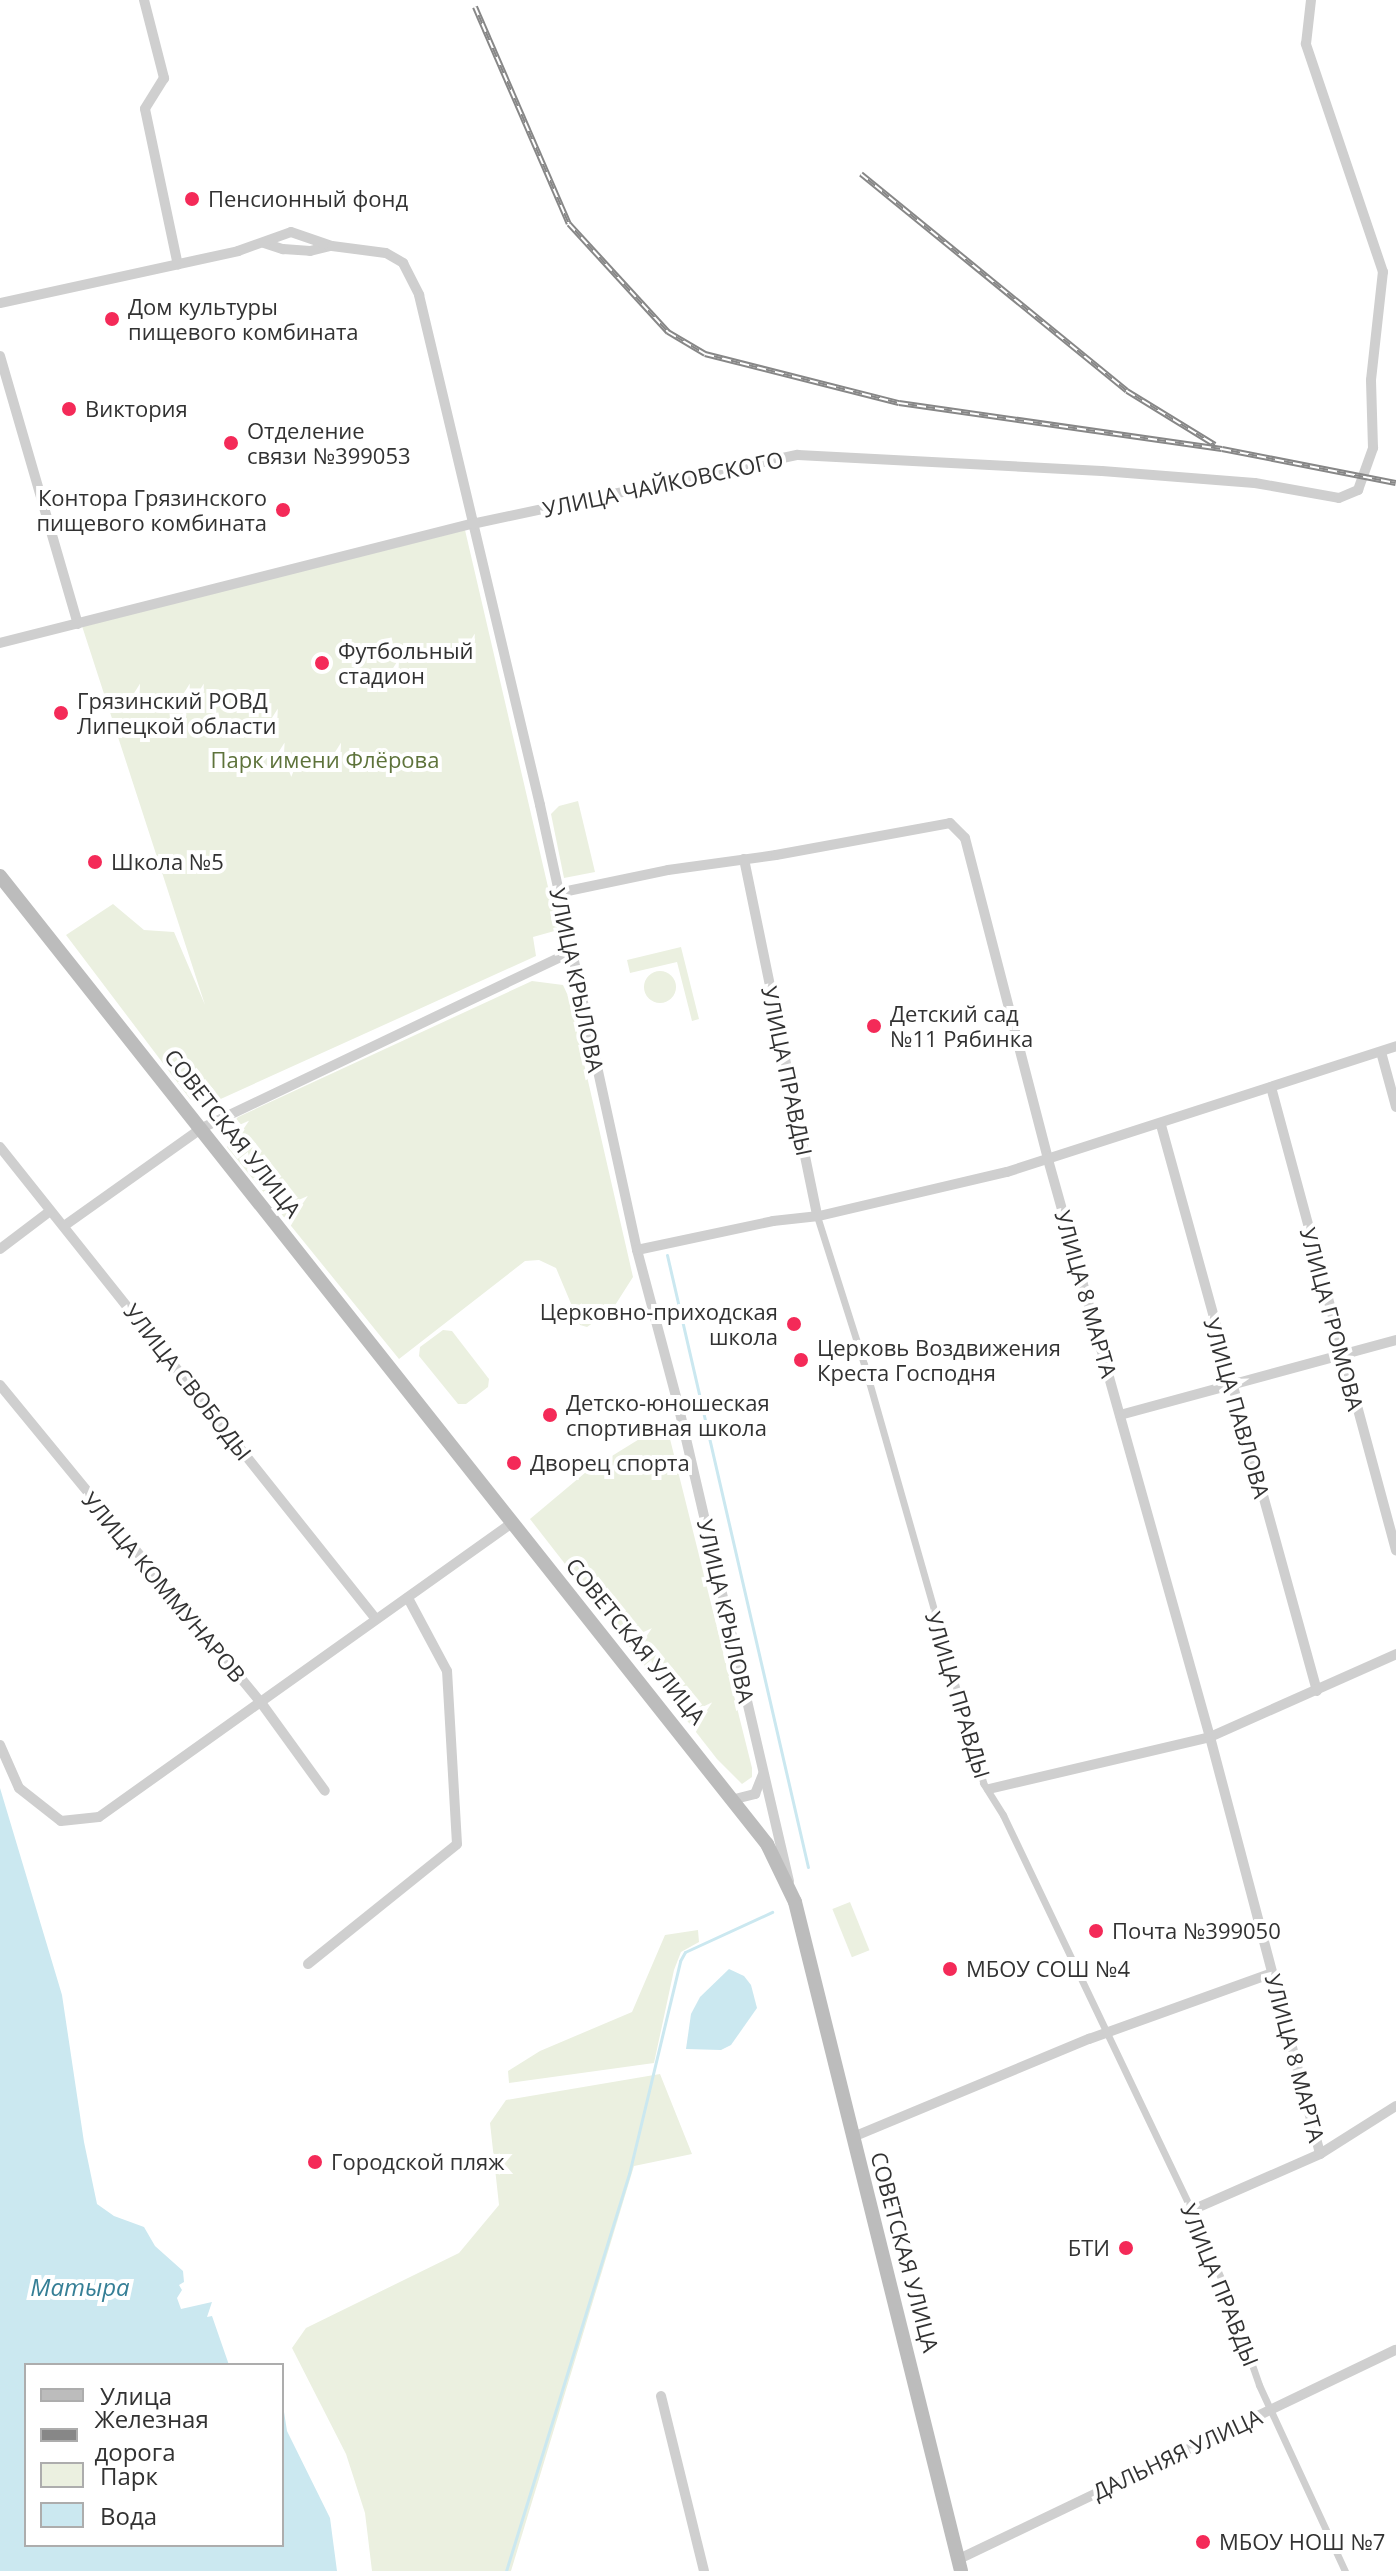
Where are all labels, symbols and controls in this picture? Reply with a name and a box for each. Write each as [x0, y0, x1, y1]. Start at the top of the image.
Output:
place label: Пенсионный фонд [208, 186, 408, 212]
marker: Пенсионный фонд [183, 190, 201, 208]
place label: Дом культуры пищевого комбината [128, 293, 359, 344]
marker: Дом культуры пищевого комбината [103, 310, 121, 328]
place label: Виктория [85, 396, 188, 422]
marker: Виктория [60, 400, 78, 418]
place label: Отделение связи №399053 [247, 417, 411, 468]
marker: Отделение связи №399053 [222, 434, 240, 452]
street label: УЛИЦА ЧАЙКОВСКОГО [540, 446, 786, 522]
place label: Контора Грязинского пищевого комбината [36, 484, 267, 536]
marker: Контора Грязинского пищевого комбината [274, 501, 292, 519]
place label: Футбольный стадион [338, 637, 474, 688]
marker: Футбольный стадион [313, 654, 331, 672]
place label: Грязинский РОВД Липецкой области [77, 687, 277, 738]
marker: Грязинский РОВД Липецкой области [52, 704, 70, 722]
park label: Парк имени Флёрова [211, 747, 439, 773]
place label: Школа №5 [111, 849, 224, 875]
marker: Школа №5 [86, 853, 104, 871]
street label: УЛИЦА КРЫЛОВА [545, 885, 609, 1075]
street label: УЛИЦА ПРАВДЫ [756, 984, 818, 1158]
place label: Детский сад №11 Рябинка [890, 1000, 1033, 1052]
marker: Детский сад №11 Рябинка [865, 1017, 883, 1035]
street label: СОВЕТСКАЯ УЛИЦА [159, 1044, 307, 1222]
street label: УЛИЦА 8 МАРТА [1049, 1207, 1123, 1381]
street label: УЛИЦА ГРОМОВА [1295, 1225, 1369, 1413]
place label: Церковно-приходская школа [540, 1298, 778, 1350]
street label: УЛИЦА СВОБОДЫ [119, 1299, 257, 1465]
marker: Церковно-приходская школа [785, 1315, 803, 1333]
street label: УЛИЦА ПАВЛОВА [1199, 1315, 1275, 1501]
place label: Церковь Воздвижения Креста Господня [817, 1334, 1061, 1386]
marker: Церковь Воздвижения Креста Господня [792, 1351, 810, 1369]
place label: Детско-юношеская спортивная школа [566, 1389, 770, 1440]
marker: Детско-юношеская спортивная школа [541, 1406, 559, 1424]
place label: Дворец спорта [530, 1450, 690, 1476]
marker: Дворец спорта [505, 1454, 523, 1472]
street label: УЛИЦА КОММУНАРОВ [77, 1487, 251, 1687]
street label: УЛИЦА КРЫЛОВА [692, 1517, 760, 1705]
street label: СОВЕТСКАЯ УЛИЦА [561, 1553, 711, 1729]
street label: УЛИЦА ПРАВДЫ [920, 1609, 996, 1781]
place label: Почта №399050 [1112, 1918, 1281, 1944]
marker: Почта №399050 [1087, 1922, 1105, 1940]
place label: МБОУ СОШ №4 [966, 1956, 1130, 1982]
marker: МБОУ СОШ №4 [941, 1960, 959, 1978]
street label: УЛИЦА 8 МАРТА [1260, 1971, 1330, 2145]
place label: Городской пляж [331, 2149, 504, 2175]
street label: СОВЕТСКАЯ УЛИЦА [866, 2149, 944, 2355]
marker: Городской пляж [306, 2153, 324, 2171]
street label: УЛИЦА ПРАВДЫ [1175, 2200, 1265, 2370]
place label: БТИ [1068, 2235, 1110, 2261]
marker: БТИ [1117, 2239, 1135, 2257]
water label: Матыра [30, 2273, 130, 2301]
legend [24, 2363, 284, 2547]
text: Улица [100, 2379, 172, 2412]
text: Железная дорога [94, 2402, 209, 2468]
street label: ДАЛЬНЯЯ УЛИЦА [1088, 2403, 1266, 2505]
text: Парк [100, 2459, 158, 2492]
text: Вода [100, 2499, 157, 2532]
place label: МБОУ НОШ №7 [1219, 2529, 1385, 2555]
marker: МБОУ НОШ №7 [1194, 2533, 1212, 2551]

